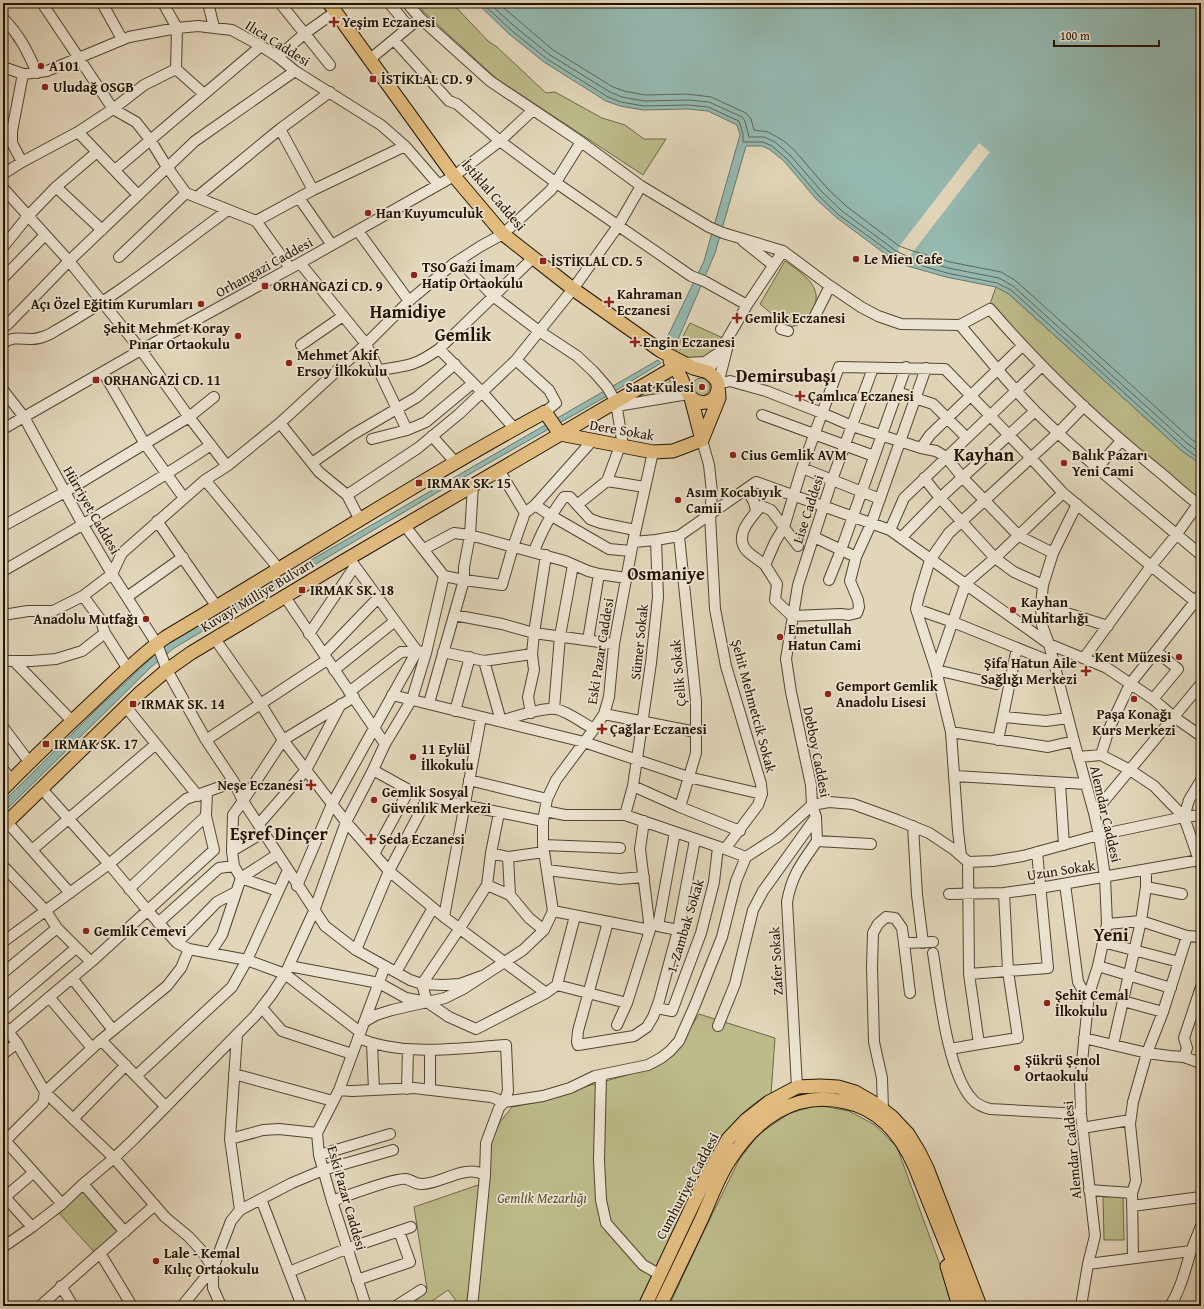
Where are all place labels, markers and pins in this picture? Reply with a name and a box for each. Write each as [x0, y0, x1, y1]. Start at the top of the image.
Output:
place label: Yeşim Eczanesi [342, 12, 436, 32]
marker: Yeşim Eczanesi [329, 17, 339, 27]
place label: A101 [49, 56, 80, 76]
marker: A101 [36, 61, 46, 71]
place label: İSTİKLAL CD. 9 [381, 69, 473, 89]
marker: İSTİKLAL CD. 9 [368, 74, 378, 84]
place label: Uludağ OSGB [53, 77, 134, 97]
marker: Uludağ OSGB [40, 82, 50, 92]
place label: Han Kuyumculuk [376, 203, 484, 223]
marker: Han Kuyumculuk [363, 208, 373, 218]
place label: Le Mien Cafe [864, 249, 943, 269]
place label: İSTİKLAL CD. 5 [551, 251, 643, 271]
marker: Le Mien Cafe [851, 254, 861, 264]
marker: İSTİKLAL CD. 5 [538, 256, 548, 266]
place label: TSO Gazi İmam Hatip Ortaokulu [422, 257, 523, 293]
marker: TSO Gazi İmam Hatip Ortaokulu [409, 270, 419, 280]
place label: ORHANGAZİ CD. 9 [273, 276, 383, 296]
marker: ORHANGAZİ CD. 9 [260, 281, 270, 291]
place label: Kahraman Eczanesi [617, 284, 683, 320]
place label: Açı Özel Eğitim Kurumları [31, 294, 194, 314]
marker: Kahraman Eczanesi [604, 297, 614, 307]
marker: Açı Özel Eğitim Kurumları [196, 299, 206, 309]
place label: Gemlik Eczanesi [745, 308, 846, 328]
marker: Gemlik Eczanesi [732, 313, 742, 323]
place label: Şehit Mehmet Koray Pınar Ortaokulu [103, 318, 231, 354]
marker: Şehit Mehmet Koray Pınar Ortaokulu [233, 331, 243, 341]
place label: Engin Eczanesi [643, 332, 736, 352]
marker: Engin Eczanesi [630, 337, 640, 347]
place label: Mehmet Akif Ersoy İlkokulu [297, 345, 387, 381]
marker: Mehmet Akif Ersoy İlkokulu [284, 358, 294, 368]
place label: ORHANGAZİ CD. 11 [104, 370, 221, 390]
marker: ORHANGAZİ CD. 11 [91, 375, 101, 385]
place label: Saat Kulesi [625, 377, 695, 397]
marker: Saat Kulesi [697, 382, 707, 392]
place label: Çamlıca Eczanesi [808, 386, 914, 406]
marker: Çamlıca Eczanesi [795, 391, 805, 401]
place label: Cius Gemlik AVM [741, 445, 847, 465]
place label: Balık Pazarı Yeni Cami [1072, 445, 1148, 481]
marker: Cius Gemlik AVM [728, 450, 738, 460]
marker: Balık Pazarı Yeni Cami [1059, 458, 1069, 468]
place label: IRMAK SK. 15 [427, 473, 511, 493]
marker: IRMAK SK. 15 [414, 478, 424, 488]
place label: Asım Kocabıyık Camii [686, 482, 783, 518]
marker: Asım Kocabıyık Camii [673, 495, 683, 505]
place label: IRMAK SK. 18 [310, 580, 394, 600]
marker: IRMAK SK. 18 [297, 585, 307, 595]
place label: Kayhan Muhtarlığı [1021, 592, 1089, 628]
marker: Kayhan Muhtarlığı [1008, 605, 1018, 615]
place label: Anadolu Mutfağı [34, 609, 139, 629]
marker: Anadolu Mutfağı [141, 614, 151, 624]
place label: Emetullah Hatun Cami [788, 619, 862, 655]
marker: Emetullah Hatun Cami [775, 632, 785, 642]
place label: Kent Müzesi [1095, 647, 1172, 667]
marker: Kent Müzesi [1174, 652, 1184, 662]
place label: Şifa Hatun Aile Sağlığı Merkezi [981, 653, 1078, 689]
marker: Şifa Hatun Aile Sağlığı Merkezi [1080, 665, 1092, 677]
place label: Gemport Gemlik Anadolu Lisesi [836, 676, 939, 712]
marker: Gemport Gemlik Anadolu Lisesi [823, 689, 833, 699]
place label: IRMAK SK. 14 [141, 694, 225, 714]
marker: Paşa Konağı Kurs Merkezi [1129, 694, 1139, 704]
marker: IRMAK SK. 14 [128, 699, 138, 709]
place label: Paşa Konağı Kurs Merkezi [1092, 704, 1176, 740]
place label: Çağlar Eczanesi [610, 719, 707, 739]
marker: Çağlar Eczanesi [597, 724, 607, 734]
place label: IRMAK SK. 17 [54, 734, 138, 754]
marker: IRMAK SK. 17 [41, 739, 51, 749]
place label: 11 Eylül İlkokulu [421, 739, 474, 775]
marker: 11 Eylül İlkokulu [408, 752, 418, 762]
place label: Neşe Eczanesi [217, 775, 304, 795]
marker: Neşe Eczanesi [306, 780, 316, 790]
place label: Gemlik Sosyal Güvenlik Merkezi [382, 782, 492, 818]
marker: Gemlik Sosyal Güvenlik Merkezi [369, 795, 379, 805]
place label: Seda Eczanesi [379, 829, 465, 849]
marker: Seda Eczanesi [366, 834, 376, 844]
place label: Gemlik Cemevi [94, 921, 187, 941]
marker: Gemlik Cemevi [81, 926, 91, 936]
place label: Şehit Cemal İlkokulu [1055, 985, 1129, 1021]
marker: Şehit Cemal İlkokulu [1042, 998, 1052, 1008]
place label: Şükrü Şenol Ortaokulu [1025, 1050, 1101, 1086]
marker: Şükrü Şenol Ortaokulu [1012, 1063, 1022, 1073]
place label: Lale - Kemal Kılıç Ortaokulu [164, 1243, 259, 1279]
marker: Lale - Kemal Kılıç Ortaokulu [151, 1256, 161, 1266]

